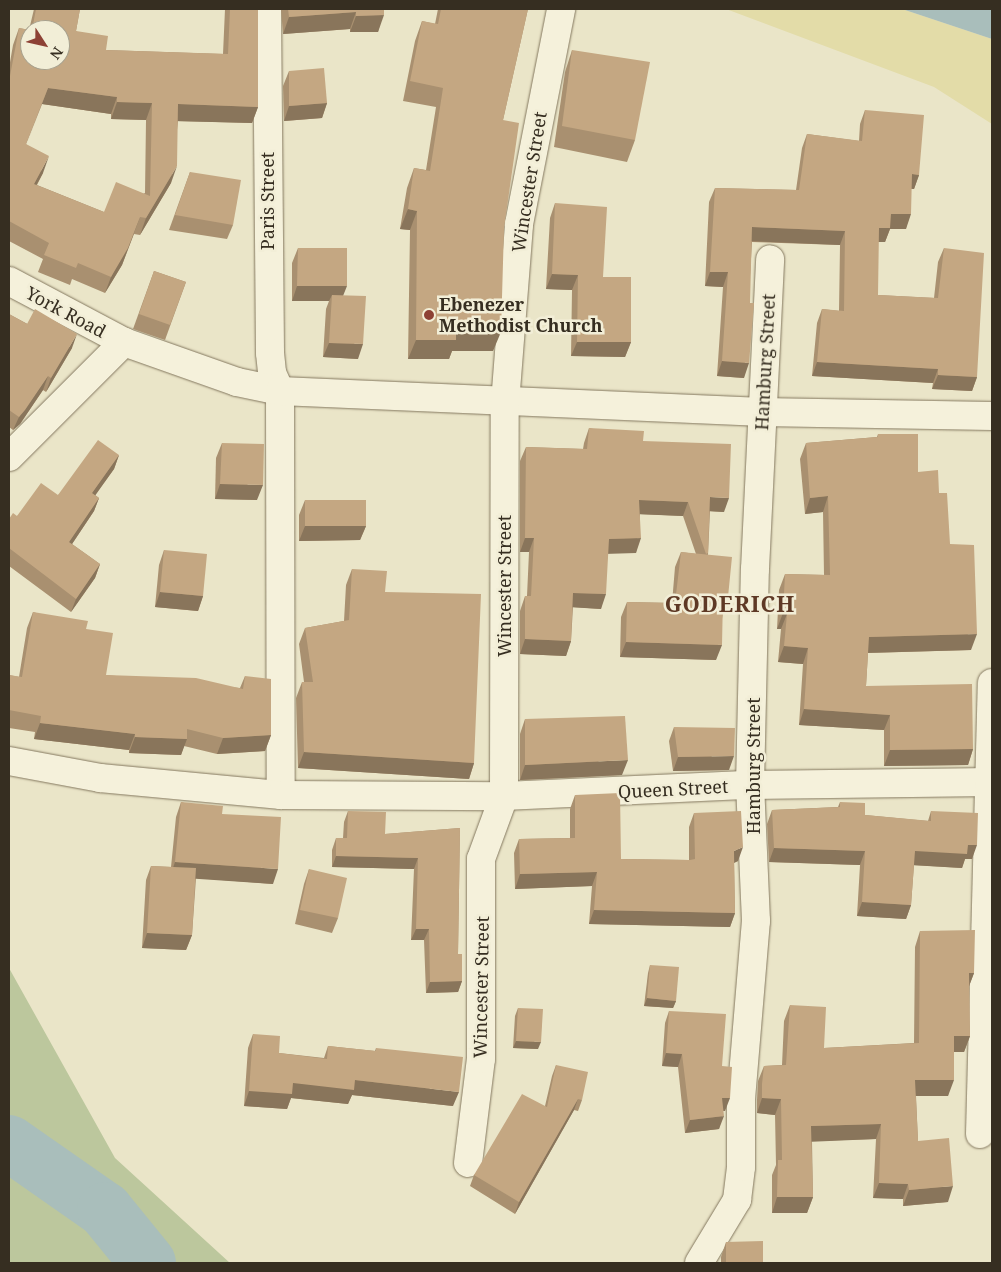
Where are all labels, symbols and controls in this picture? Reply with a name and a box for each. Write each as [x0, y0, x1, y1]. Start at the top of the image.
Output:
north arrow [20, 20, 70, 70]
text: N [46, 43, 68, 63]
street label: Wincester Street [507, 110, 551, 254]
street label: Paris Street [256, 152, 278, 250]
street label: York Road [22, 282, 110, 342]
street label: Hamburg Street [751, 293, 779, 431]
place label: Ebenezer Methodist Church [439, 294, 602, 336]
marker: Ebenezer Methodist Church [423, 309, 435, 321]
street label: Wincester Street [493, 515, 515, 657]
district label: GODERICH [664, 591, 796, 617]
street label: Hamburg Street [742, 698, 764, 834]
street label: Queen Street [617, 775, 729, 803]
street label: Wincester Street [469, 916, 493, 1058]

